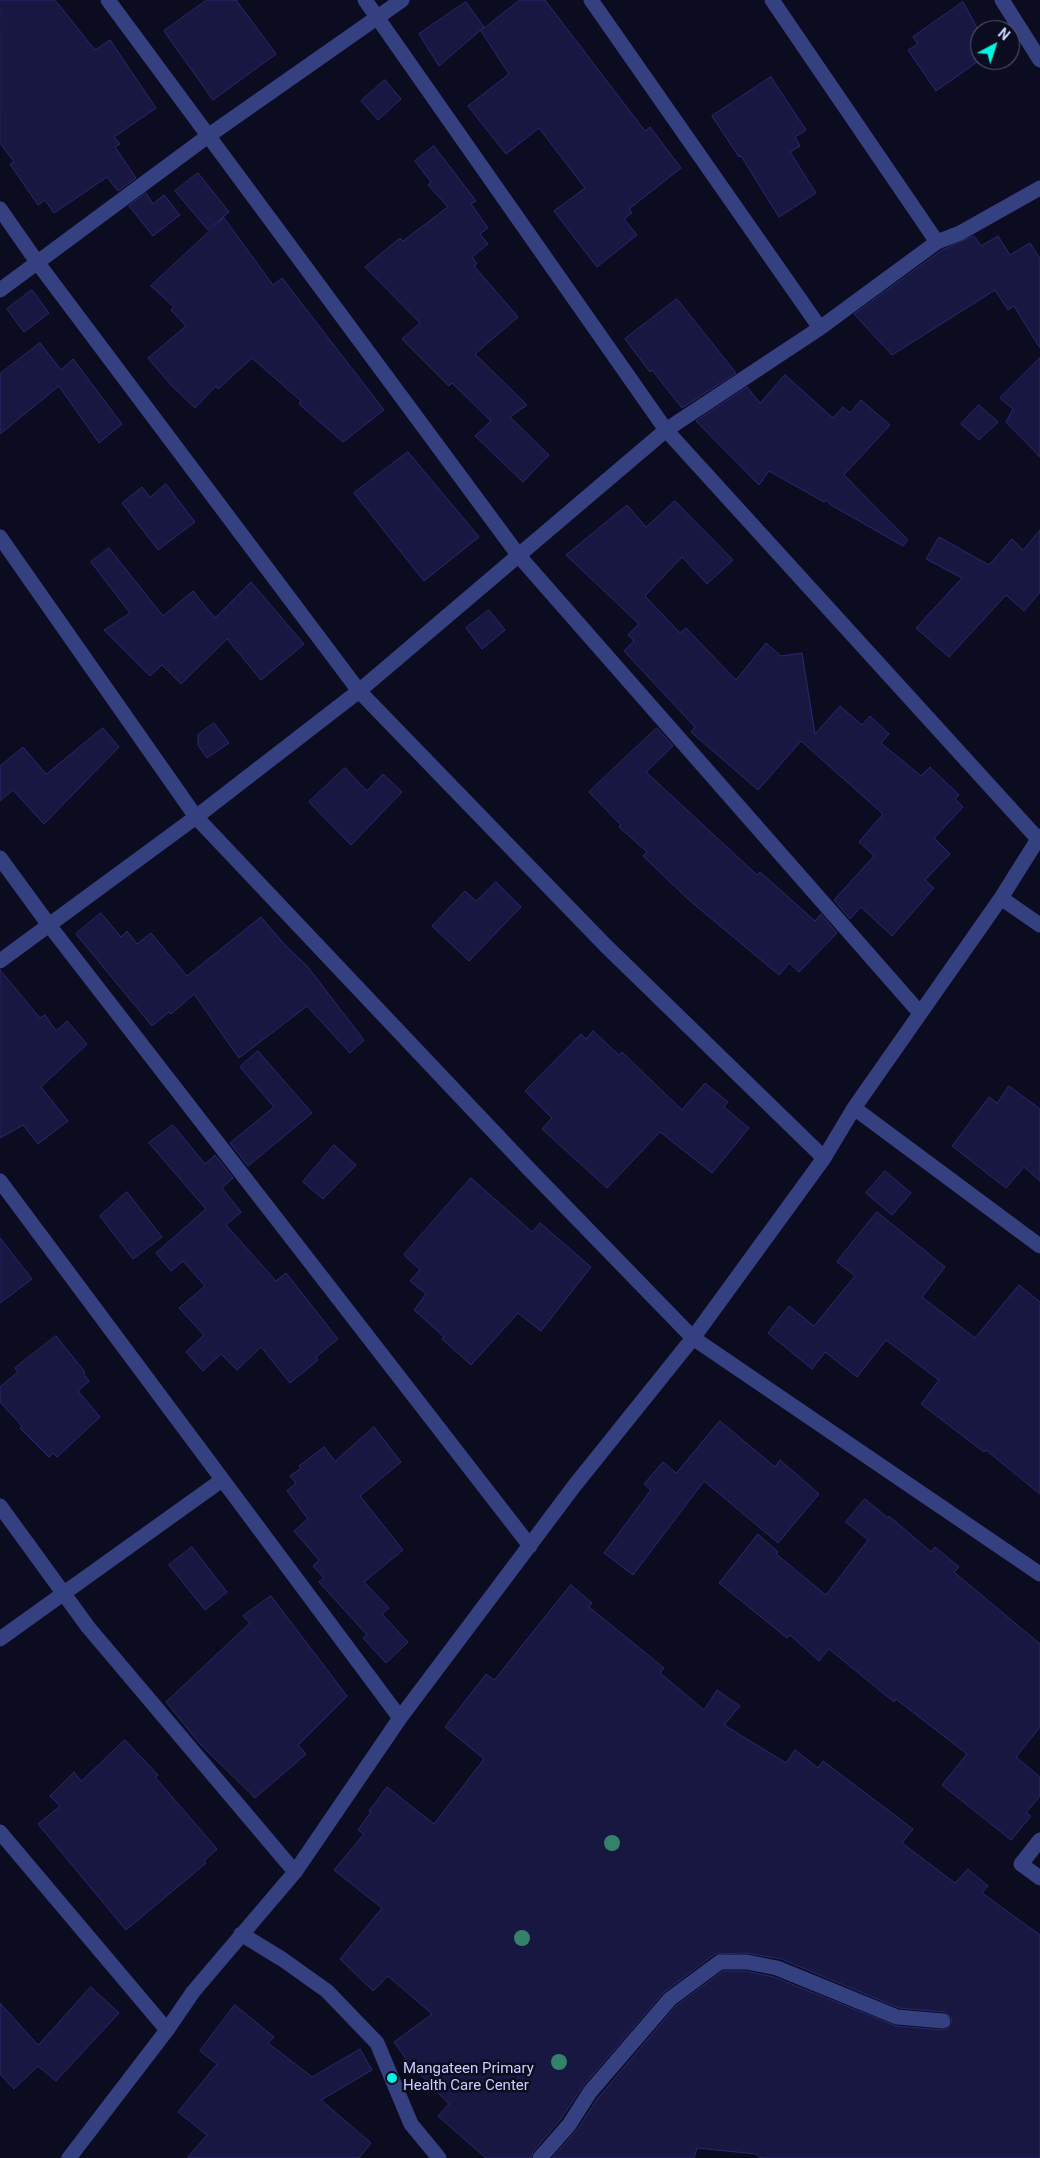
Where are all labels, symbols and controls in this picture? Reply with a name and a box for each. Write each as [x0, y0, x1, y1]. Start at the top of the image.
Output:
north arrow [970, 20, 1020, 70]
text: N [995, 25, 1013, 44]
place label: Mangateen Primary Health Care Center [403, 2060, 534, 2095]
marker: Mangateen Primary Health Care Center [385, 2071, 399, 2085]

